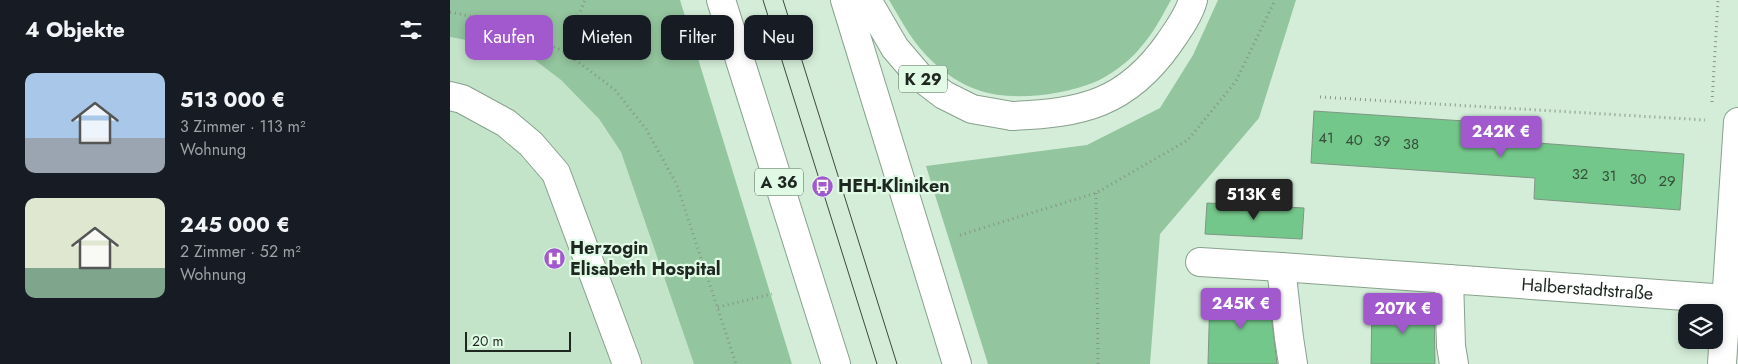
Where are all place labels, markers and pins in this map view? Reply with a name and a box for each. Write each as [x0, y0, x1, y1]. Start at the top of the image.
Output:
pin: 242K € [1460, 116, 1542, 158]
place label: HEH-Kliniken [838, 173, 950, 199]
bus stop icon: HEH-Kliniken [810, 174, 834, 198]
pin: 513K € [1213, 178, 1295, 221]
place label: Herzogin Elisabeth Hospital [570, 235, 721, 282]
hospital icon: Herzogin Elisabeth Hospital [542, 246, 566, 270]
pin: 245K € [1200, 288, 1282, 330]
pin: 207K € [1362, 292, 1444, 335]

